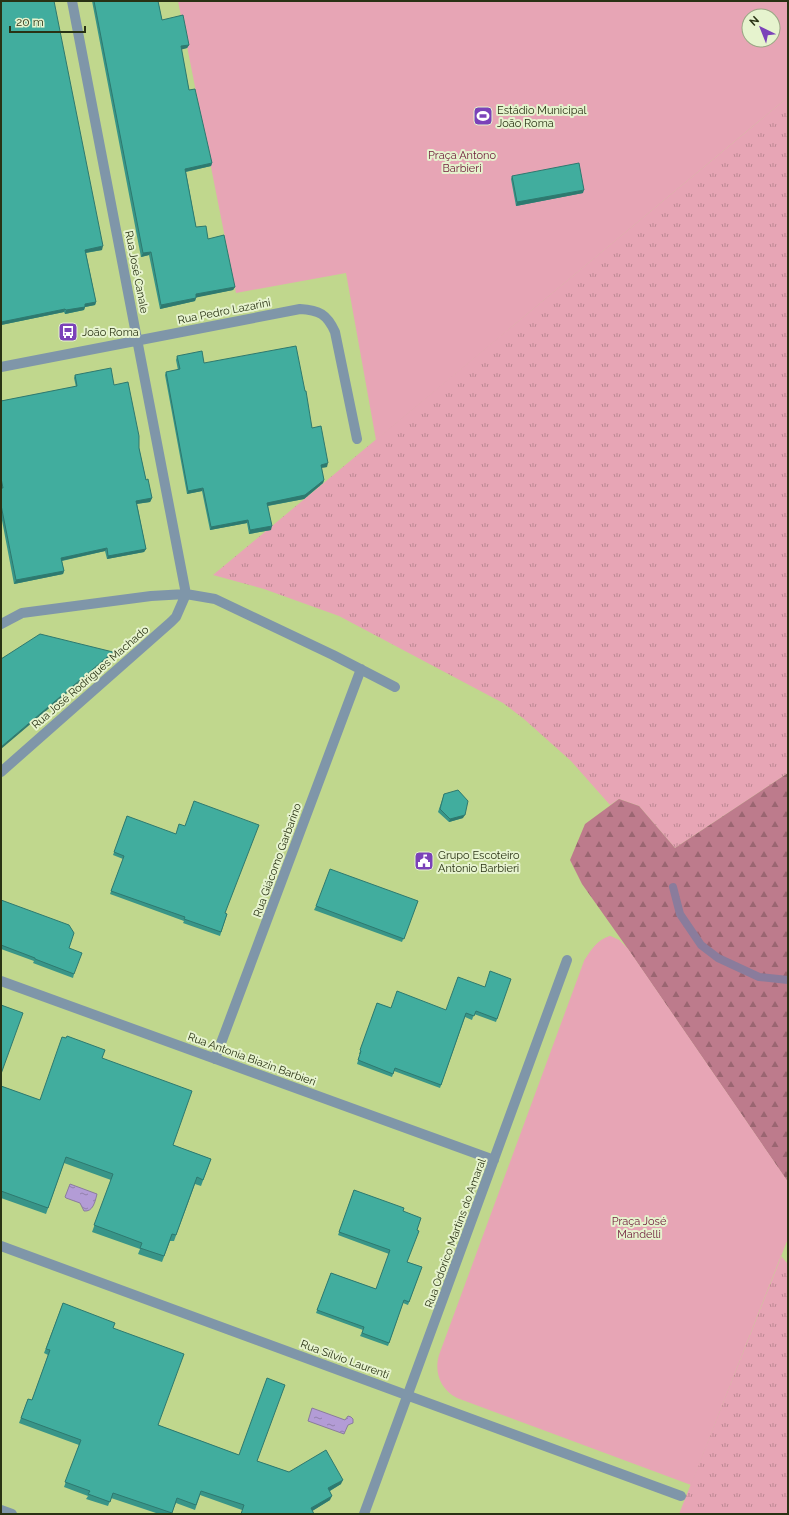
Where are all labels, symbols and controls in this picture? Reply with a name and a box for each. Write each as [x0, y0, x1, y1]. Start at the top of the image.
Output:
scale bar [10, 8, 85, 34]
north arrow [741, 8, 781, 48]
text: N [747, 13, 762, 29]
text: 20 m [16, 15, 44, 29]
place label: Estádio Municipal João Roma [497, 104, 586, 130]
sports icon: Estádio Municipal João Roma [472, 105, 494, 127]
park label: Praça Antono Barbieri [428, 149, 496, 175]
street label: Rua José Canale [122, 230, 151, 315]
street label: Rua Pedro Lazarini [177, 296, 272, 327]
bus stop icon: João Roma [57, 321, 79, 343]
place label: João Roma [82, 326, 139, 339]
street label: Rua José Rodrigues Machado [29, 623, 152, 732]
street label: Rua Giácomo Garbarino [251, 801, 304, 919]
place label: Grupo Escoteiro Antonio Barbieri [438, 849, 520, 875]
public building icon: Grupo Escoteiro Antonio Barbieri [413, 850, 435, 872]
street label: Rua Antonia Biazin Barbieri [186, 1030, 318, 1089]
street label: Rua Odorico Martins do Amaral [422, 1157, 489, 1310]
park label: Praça José Mandelli [612, 1215, 667, 1241]
street label: Rua Sílvio Laurenti [299, 1337, 391, 1382]

